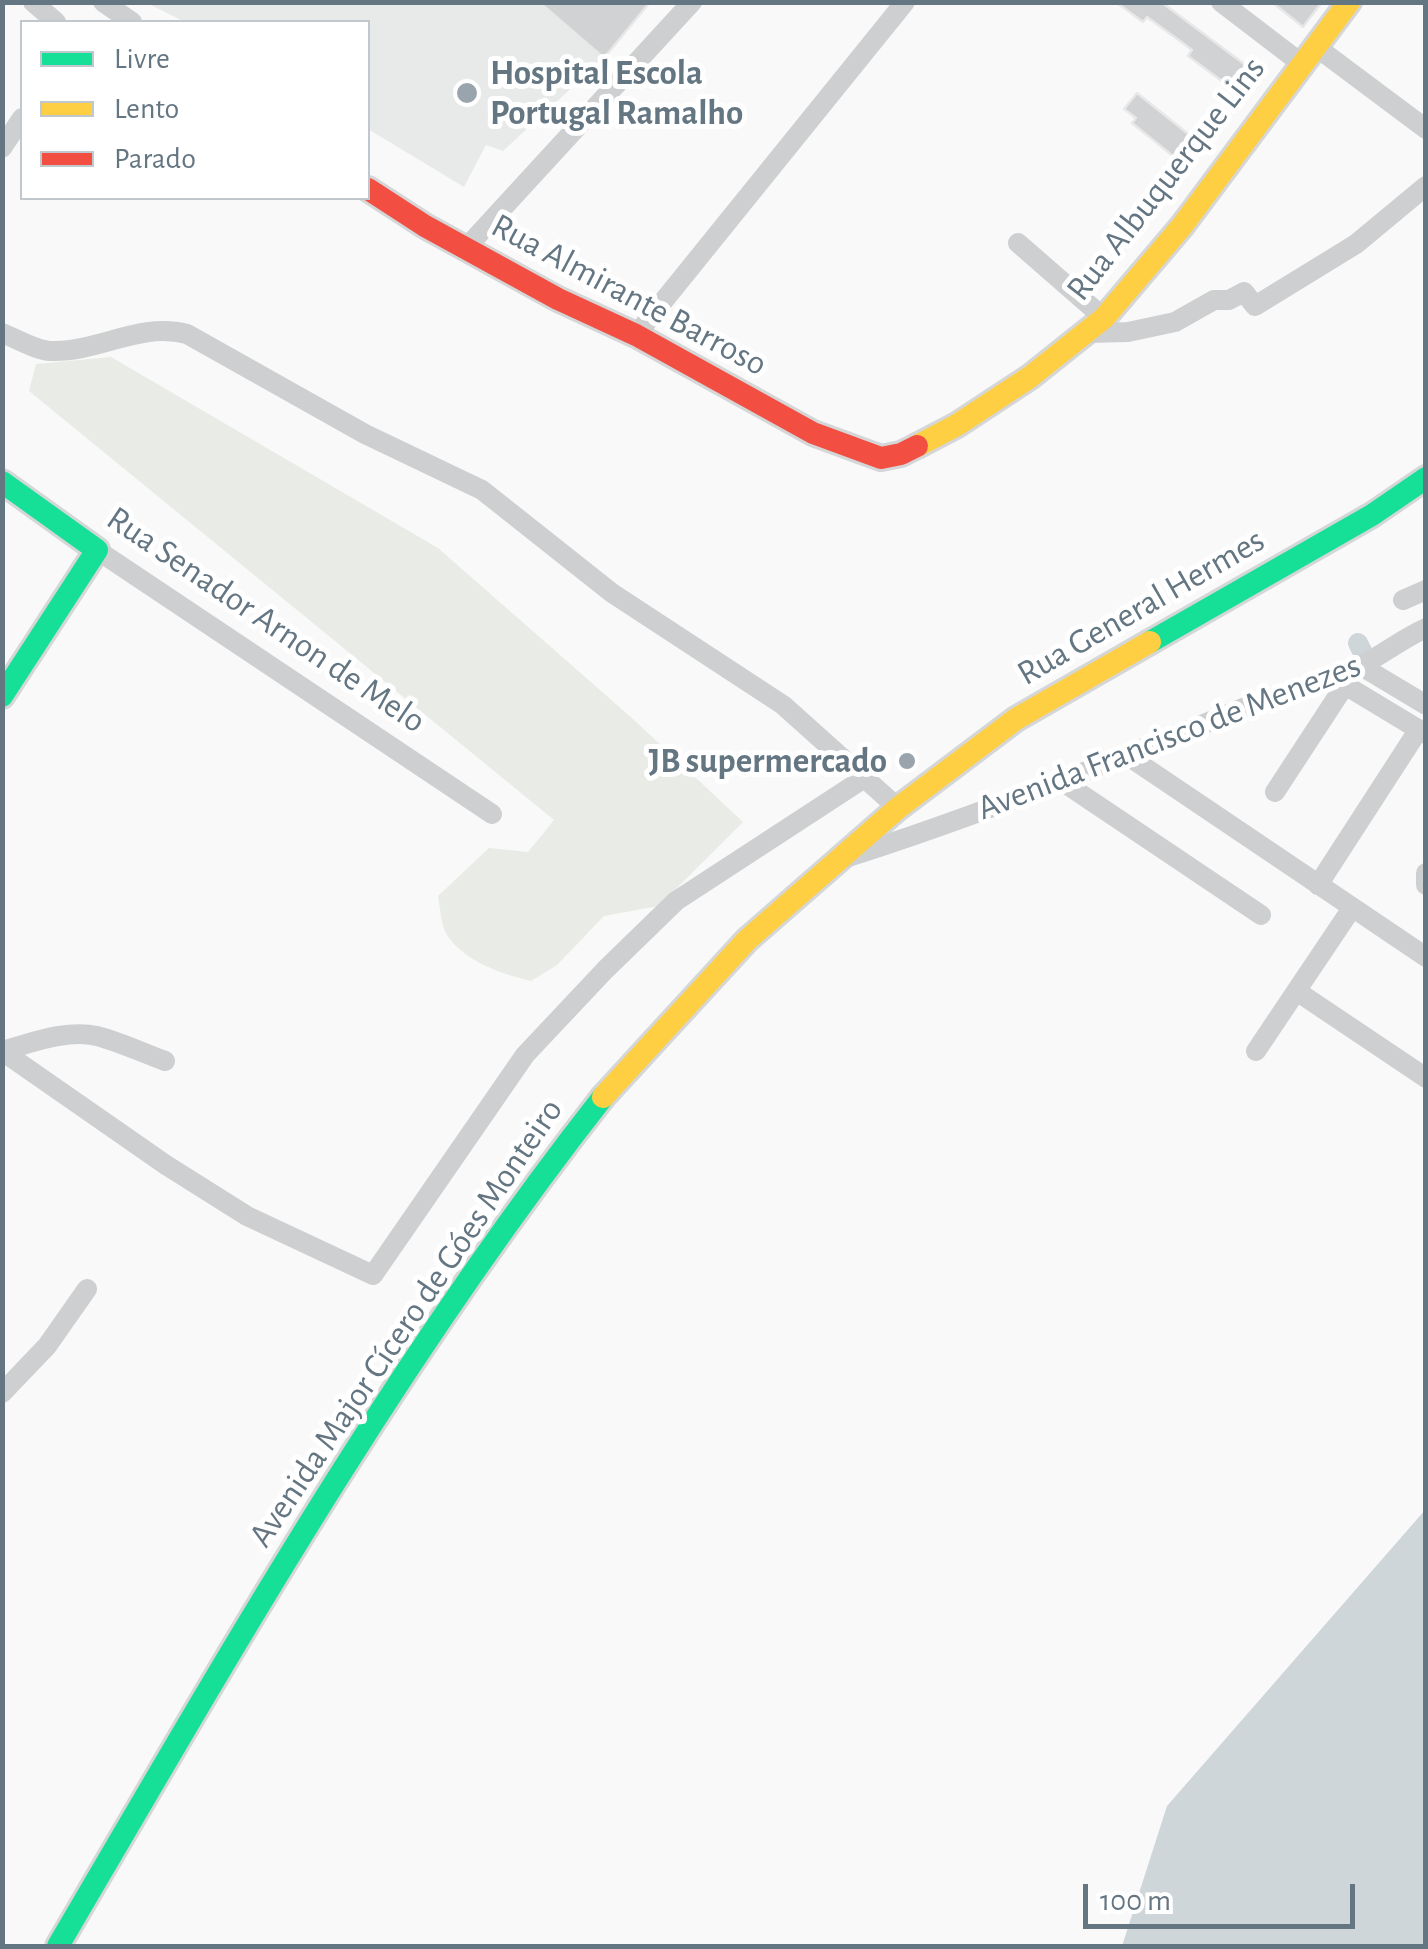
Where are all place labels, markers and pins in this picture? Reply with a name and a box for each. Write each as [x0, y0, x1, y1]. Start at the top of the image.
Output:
place label: Hospital Escola Portugal Ramalho [490, 52, 743, 134]
marker: Hospital Escola Portugal Ramalho [454, 80, 480, 106]
place label: JB supermercado [649, 740, 887, 782]
marker: JB supermercado [896, 750, 918, 772]

